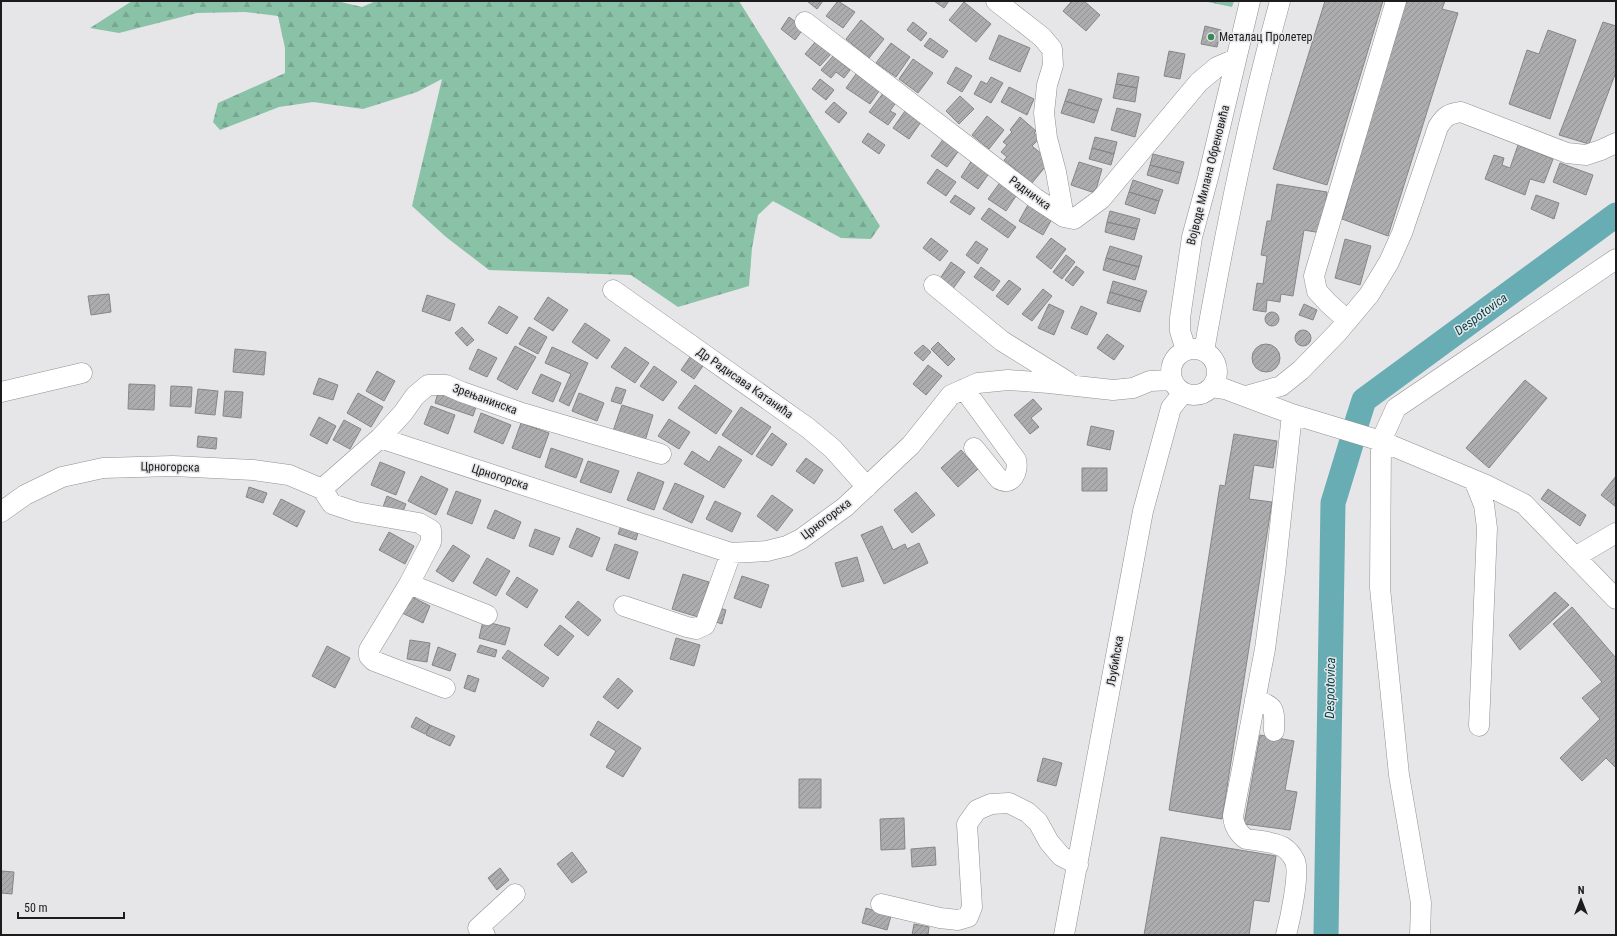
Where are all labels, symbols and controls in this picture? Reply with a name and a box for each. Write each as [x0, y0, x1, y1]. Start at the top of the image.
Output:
place label: Металац Пролетер [1219, 30, 1313, 44]
marker: Металац Пролетер [1206, 32, 1216, 42]
street label: Војводе Милана Обреновића [1184, 103, 1232, 246]
street label: Радничка [1006, 173, 1054, 213]
water label: Despotovica [1452, 290, 1510, 338]
street label: Др Радисава Катанића [694, 344, 796, 422]
street label: Зрењанинска [451, 381, 519, 417]
street label: Црногорска [140, 459, 200, 475]
street label: Црногорска [470, 461, 530, 493]
street label: Црногорска [798, 495, 854, 542]
street label: Љубићска [1104, 634, 1126, 687]
water label: Despotovica [1322, 657, 1338, 719]
north arrow [1561, 880, 1601, 920]
text: N [1578, 884, 1585, 897]
scale bar [18, 894, 124, 920]
text: 50 m [24, 901, 48, 915]

